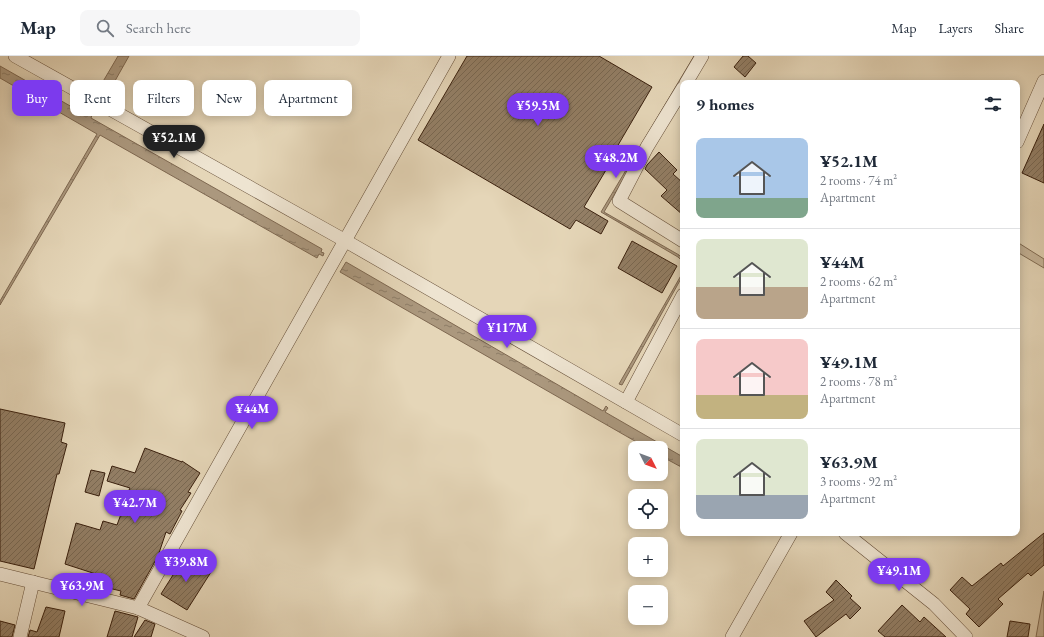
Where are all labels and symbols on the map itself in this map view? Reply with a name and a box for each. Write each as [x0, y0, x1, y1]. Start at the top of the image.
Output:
pin: ¥59.5M [505, 93, 571, 127]
pin: ¥52.1M [141, 125, 207, 159]
pin: ¥48.2M [583, 145, 649, 179]
pin: ¥117M [479, 315, 535, 349]
pin: ¥44M [228, 396, 276, 430]
north arrow [628, 441, 668, 481]
pin: ¥42.7M [102, 490, 168, 524]
pin: ¥39.8M [153, 549, 219, 583]
pin: ¥49.1M [866, 558, 932, 592]
pin: ¥63.9M [49, 573, 115, 607]

